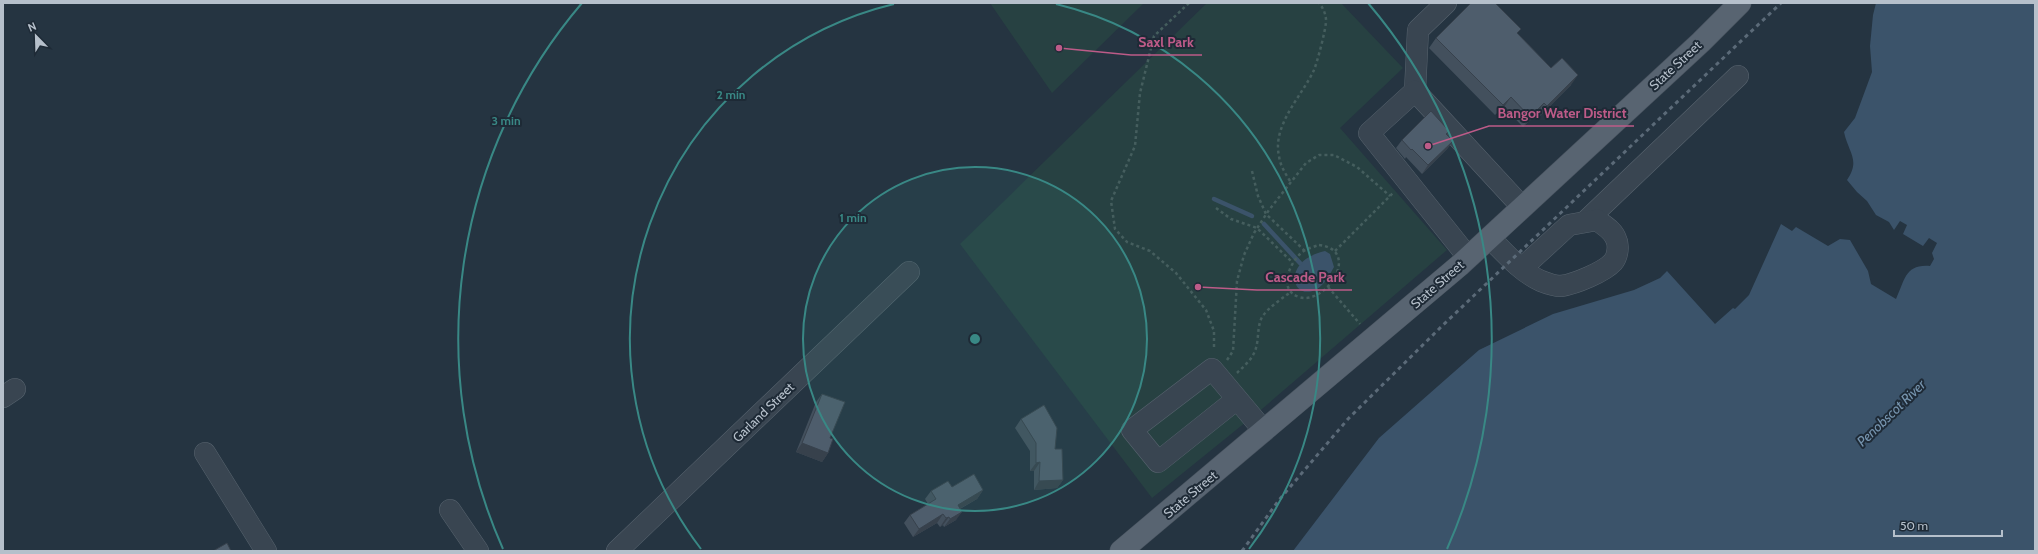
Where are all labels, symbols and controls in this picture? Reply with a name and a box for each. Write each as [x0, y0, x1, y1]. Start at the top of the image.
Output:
north arrow [16, 16, 56, 56]
text: N [26, 19, 38, 35]
callout: Saxl Park [1131, 29, 1202, 55]
text: Saxl Park [1138, 33, 1194, 51]
street label: State Street [1646, 36, 1705, 93]
text: 2 min [717, 87, 745, 102]
callout: Bangor Water District [1489, 100, 1634, 126]
text: Bangor Water District [1497, 104, 1627, 122]
text: 3 min [491, 113, 521, 128]
text: 1 min [839, 210, 867, 225]
street label: State Street [1407, 256, 1467, 311]
callout: Cascade Park [1257, 264, 1352, 290]
text: Cascade Park [1265, 268, 1345, 286]
centre of rings [968, 332, 982, 346]
water label: Penobscot River [1853, 375, 1930, 450]
street label: Garland Street [729, 378, 797, 445]
street label: State Street [1160, 467, 1221, 521]
scale bar [1894, 512, 2002, 538]
text: 50 m [1900, 518, 1928, 533]

